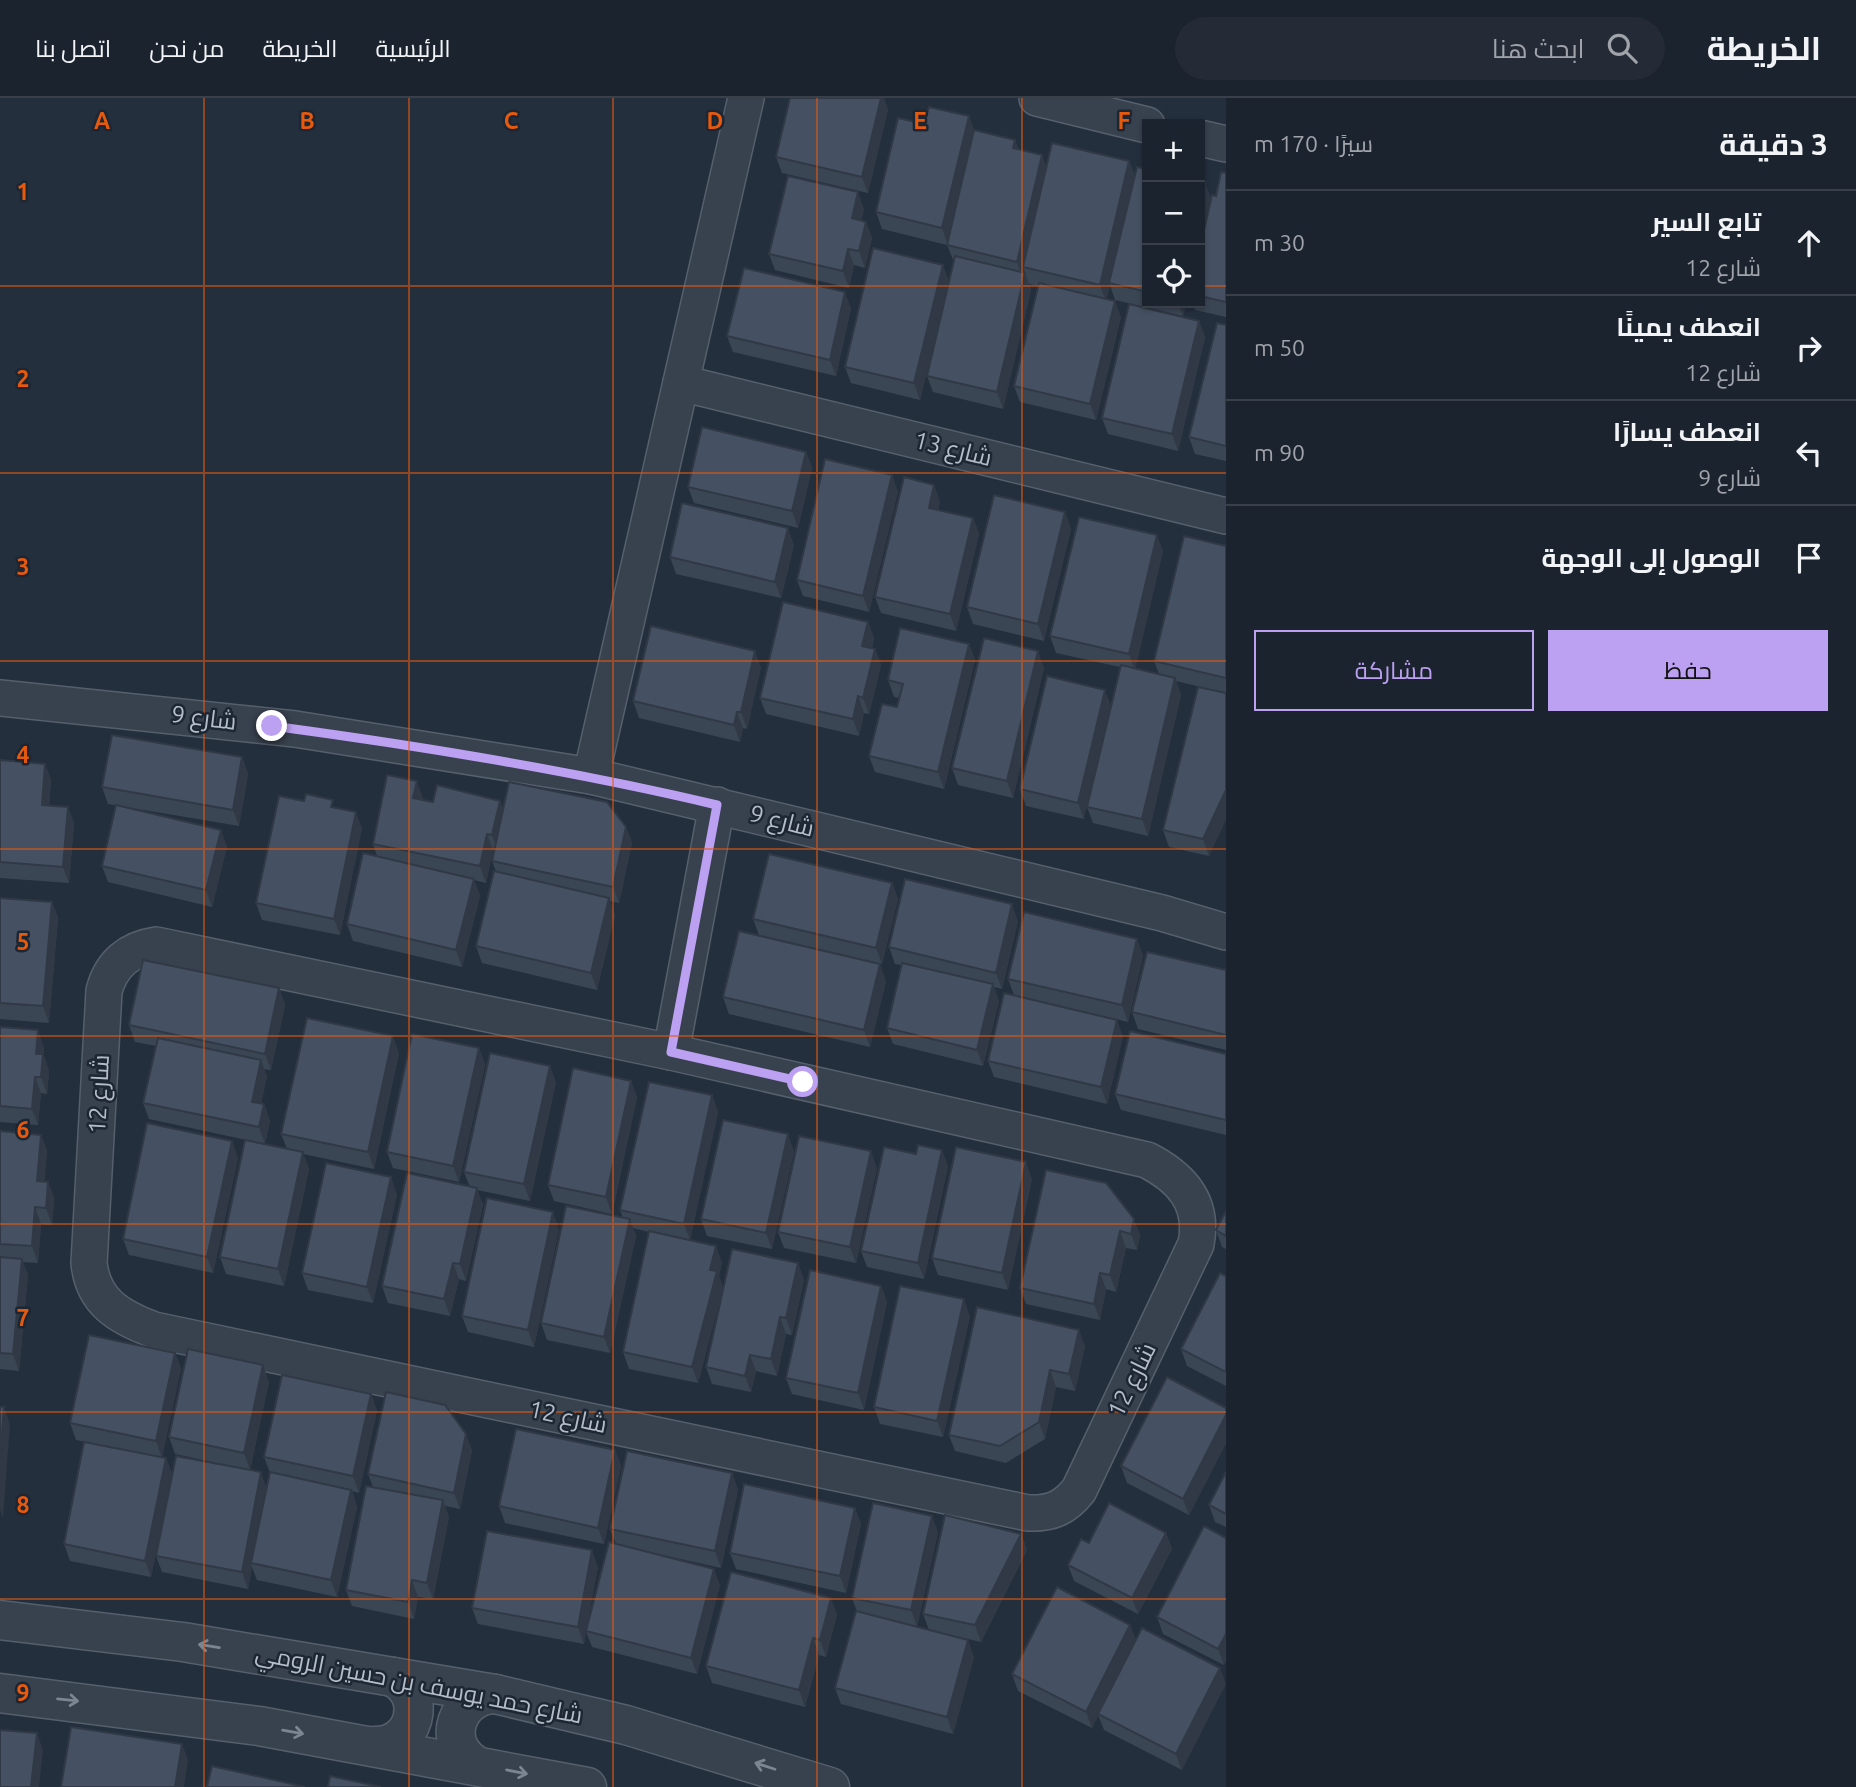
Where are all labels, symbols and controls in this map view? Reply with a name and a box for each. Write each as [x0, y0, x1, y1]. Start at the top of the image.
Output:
search box [1175, 17, 1665, 80]
icon: search [1603, 29, 1641, 67]
text: الخريطة [1707, 29, 1821, 66]
text: ابحث هنا [1492, 34, 1585, 63]
text: اتصل بنا [35, 35, 111, 62]
text: من نحن [149, 35, 225, 62]
text: الخريطة [263, 35, 337, 62]
text: الرئيسية [375, 35, 451, 62]
text: A [94, 108, 110, 133]
text: B [299, 108, 315, 133]
text: C [504, 108, 519, 133]
text: D [707, 108, 723, 133]
text: E [913, 108, 927, 133]
text: F [1118, 108, 1131, 133]
map controls [1142, 119, 1205, 308]
button: + [1142, 119, 1205, 182]
text: 3 دقيقة [1719, 127, 1828, 161]
text: سيرًا · 170 m [1254, 131, 1373, 156]
text: 1 [17, 179, 29, 204]
button: − [1142, 182, 1205, 245]
text: تابع السير [1651, 207, 1761, 236]
icon: ahead [1790, 224, 1828, 262]
text: 30 m [1254, 230, 1305, 255]
button: locate [1142, 245, 1205, 308]
text: شارع 12 [1685, 255, 1761, 280]
text: انعطف يمينًا [1616, 312, 1761, 341]
icon: right [1790, 329, 1828, 367]
text: 50 m [1254, 335, 1305, 360]
text: شارع 12 [1685, 360, 1761, 385]
text: 2 [17, 366, 29, 391]
text: انعطف يسارًا [1613, 417, 1761, 446]
street label: شارع 13 [911, 426, 995, 474]
icon: left [1790, 434, 1828, 472]
text: 90 m [1254, 440, 1305, 465]
text: شارع 9 [1698, 465, 1761, 490]
icon: arrive [1790, 539, 1828, 577]
text: الوصول إلى الوجهة [1542, 543, 1761, 572]
text: 3 [17, 554, 29, 579]
button: مشاركة [1254, 630, 1534, 711]
button: حفظ [1548, 630, 1828, 711]
street label: شارع 9 [170, 700, 238, 738]
route end [256, 710, 287, 741]
text: 4 [17, 742, 30, 767]
street label: شارع 9 [746, 799, 817, 844]
text: 5 [17, 929, 29, 954]
street label: شارع 12 [83, 1054, 117, 1134]
route start [787, 1066, 818, 1097]
text: 6 [17, 1117, 30, 1142]
text: 7 [17, 1305, 29, 1330]
street label: شارع 12 [1102, 1338, 1164, 1423]
street label: شارع 12 [526, 1395, 610, 1441]
text: 8 [17, 1492, 29, 1517]
one-way arrow [198, 1639, 220, 1652]
street label: شارع حمد يوسف بن حسين الرومي [252, 1639, 585, 1734]
text: 9 [17, 1680, 29, 1705]
one-way arrow [56, 1694, 79, 1707]
one-way arrow [281, 1726, 304, 1739]
one-way arrow [755, 1759, 777, 1772]
one-way arrow [505, 1766, 528, 1779]

